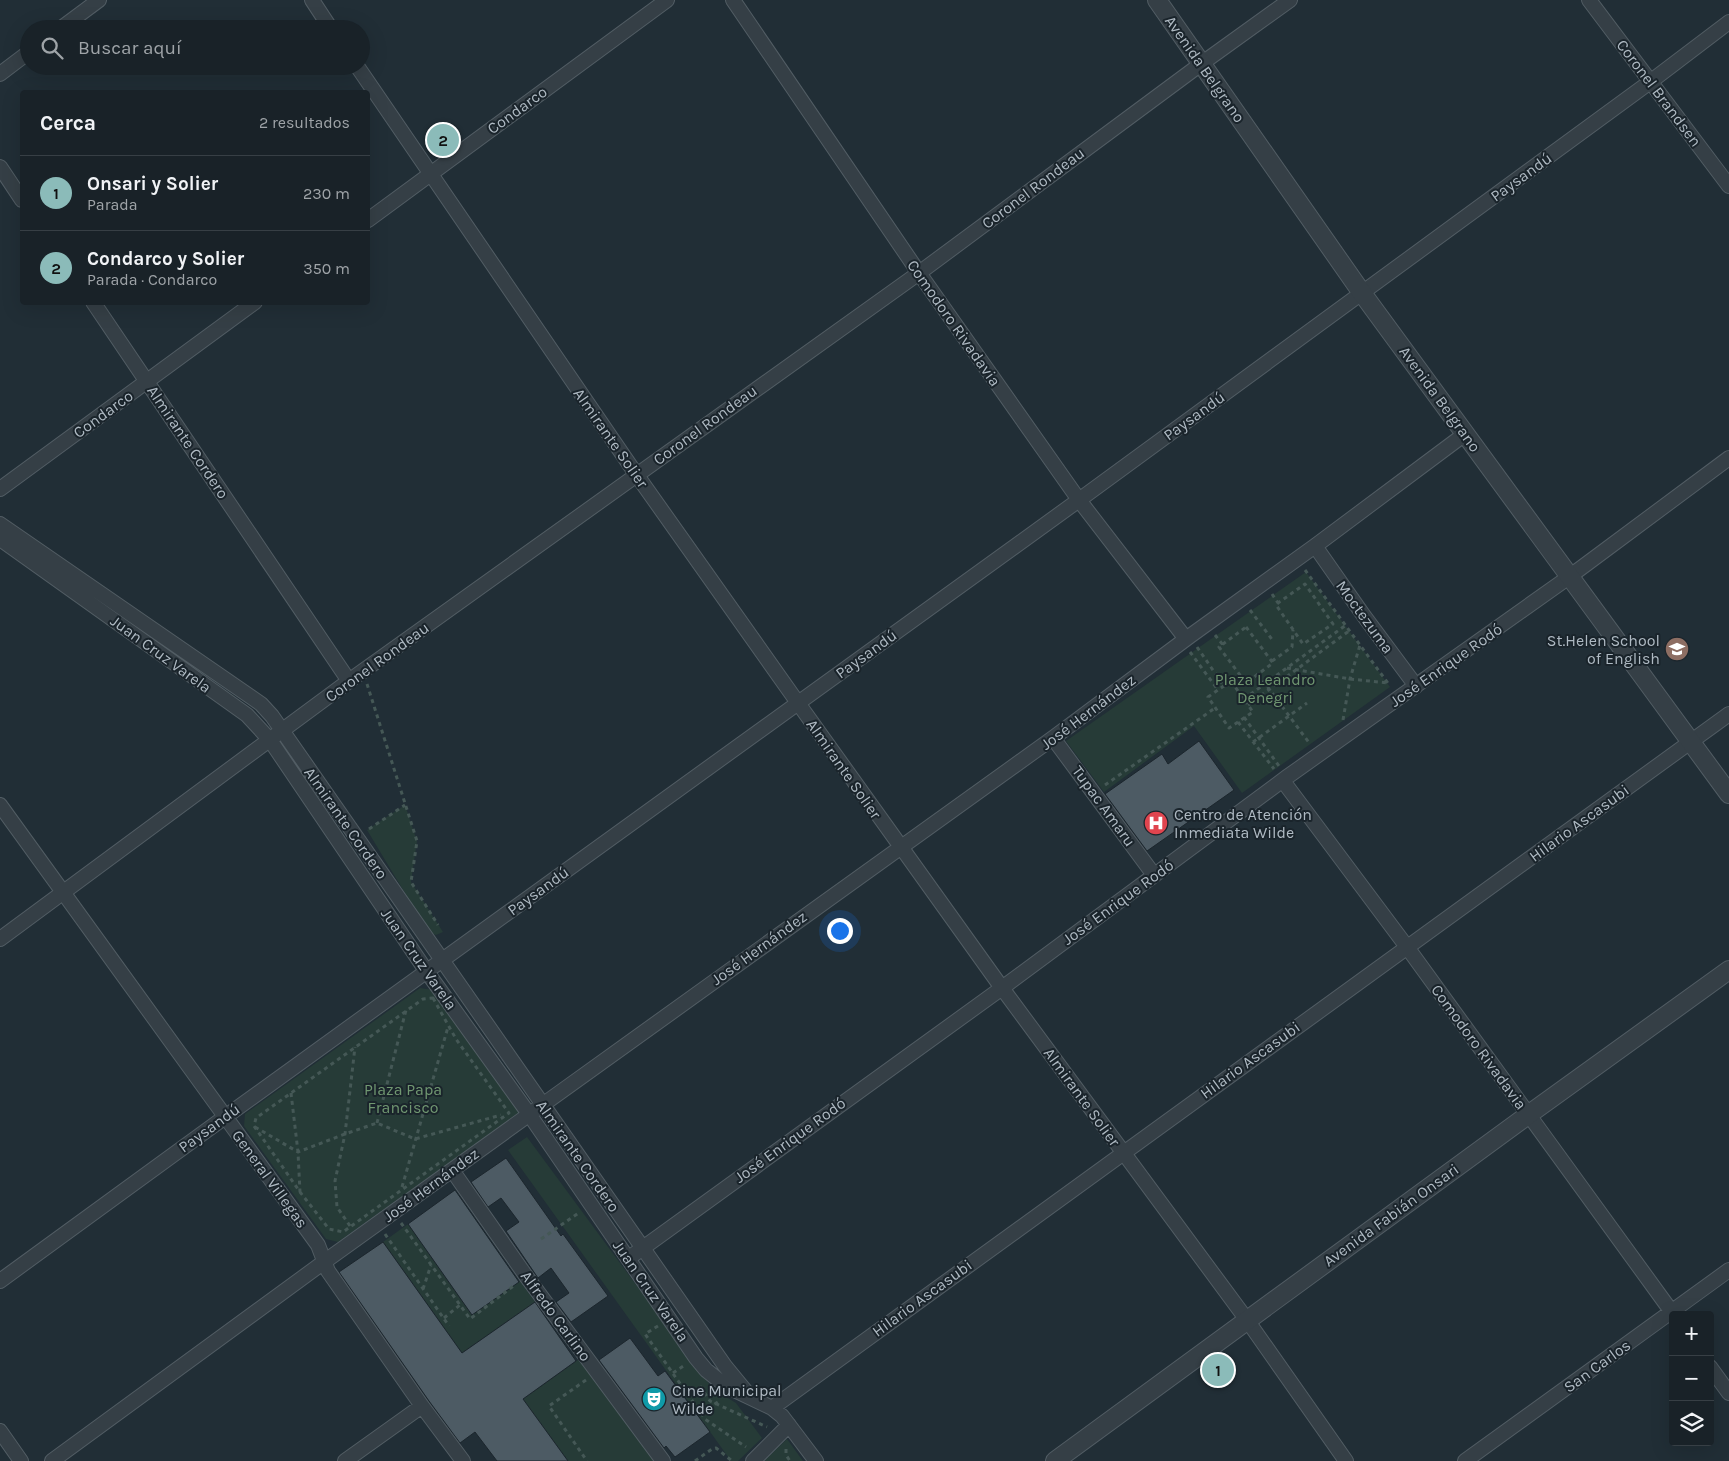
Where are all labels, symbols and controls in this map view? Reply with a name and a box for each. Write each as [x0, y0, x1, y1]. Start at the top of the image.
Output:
street label: Avenida Belgrano [1161, 12, 1249, 126]
search box [20, 20, 370, 75]
icon: search [38, 34, 66, 62]
street label: Coronel Brandsen [1613, 36, 1705, 150]
text: Buscar aquí [78, 37, 182, 59]
street label: Condarco [483, 82, 551, 138]
text: Cerca [40, 111, 96, 135]
text: 2 resultados [259, 113, 350, 132]
pin: 2 [427, 121, 459, 159]
street label: Coronel Rondeau [978, 143, 1088, 233]
street label: Paysandú [1487, 148, 1555, 206]
text: Onsari y Solier [87, 173, 218, 195]
text: 1 [53, 184, 59, 203]
text: 230 m [303, 184, 350, 203]
text: Parada [87, 195, 138, 214]
text: Condarco y Solier [87, 248, 244, 270]
street label: Comodoro Rivadavia [903, 256, 1005, 390]
text: 2 [51, 259, 61, 278]
text: 350 m [303, 259, 350, 278]
text: Parada · Condarco [87, 270, 217, 289]
street label: Avenida Belgrano [1395, 342, 1485, 456]
street label: Coronel Rondeau [649, 381, 761, 469]
street label: Almirante Cordero [143, 382, 233, 502]
street label: Almirante Solier [570, 384, 653, 492]
street label: Condarco [69, 386, 137, 442]
street label: Paysandú [1160, 387, 1228, 445]
street label: Moctezuma [1332, 577, 1398, 657]
street label: Juan Cruz Varela [107, 611, 215, 697]
street label: Coronel Rondeau [321, 618, 433, 706]
street label: José Enrique Rodó [1386, 619, 1506, 711]
street label: Paysandú [832, 625, 900, 683]
place label: St.Helen School of English [1547, 631, 1660, 668]
school or university icon: St.Helen School of English [1664, 636, 1690, 662]
street label: José Hernández [1037, 670, 1139, 754]
park label: Plaza Leandro Denegri [1215, 670, 1315, 707]
street label: Almirante Solier [803, 715, 886, 823]
street label: Tupac Amaru [1068, 762, 1140, 850]
street label: Almirante Cordero [300, 763, 392, 883]
street label: Hilario Ascasubi [1525, 780, 1633, 866]
place label: Centro de Atención Inmediata Wilde [1174, 805, 1312, 842]
hospital icon: Centro de Atención Inmediata Wilde [1143, 810, 1169, 836]
street label: José Enrique Rodó [1059, 855, 1177, 949]
street label: Paysandú [504, 862, 572, 920]
street label: Juan Cruz Varela [377, 905, 461, 1013]
street label: José Hernández [707, 907, 811, 989]
your location [827, 918, 853, 944]
street label: Comodoro Rivadavia [1427, 981, 1531, 1113]
street label: Hilario Ascasubi [1196, 1017, 1304, 1103]
street label: Almirante Solier [1040, 1044, 1124, 1150]
park label: Plaza Papa Francisco [364, 1080, 442, 1117]
street label: José Enrique Rodó [731, 1093, 849, 1187]
street label: Almirante Cordero [532, 1096, 624, 1216]
street label: Paysandú [175, 1099, 243, 1157]
street label: General Villegas [228, 1126, 312, 1232]
street label: José Hernández [379, 1144, 483, 1226]
street label: Avenida Fabián Onsari [1320, 1160, 1462, 1270]
street label: Juan Cruz Varela [609, 1237, 693, 1345]
street label: Hilario Ascasubi [868, 1255, 976, 1341]
street label: Alfredo Carlino [517, 1267, 595, 1365]
map controls [1669, 1311, 1714, 1446]
button: + [1669, 1311, 1714, 1356]
street label: San Carlos [1560, 1335, 1634, 1397]
pin: 1 [1202, 1351, 1234, 1389]
button: − [1669, 1356, 1714, 1401]
place label: Cine Municipal Wilde [672, 1381, 782, 1418]
theatre icon: Cine Municipal Wilde [641, 1386, 667, 1412]
button: layers [1669, 1401, 1714, 1446]

